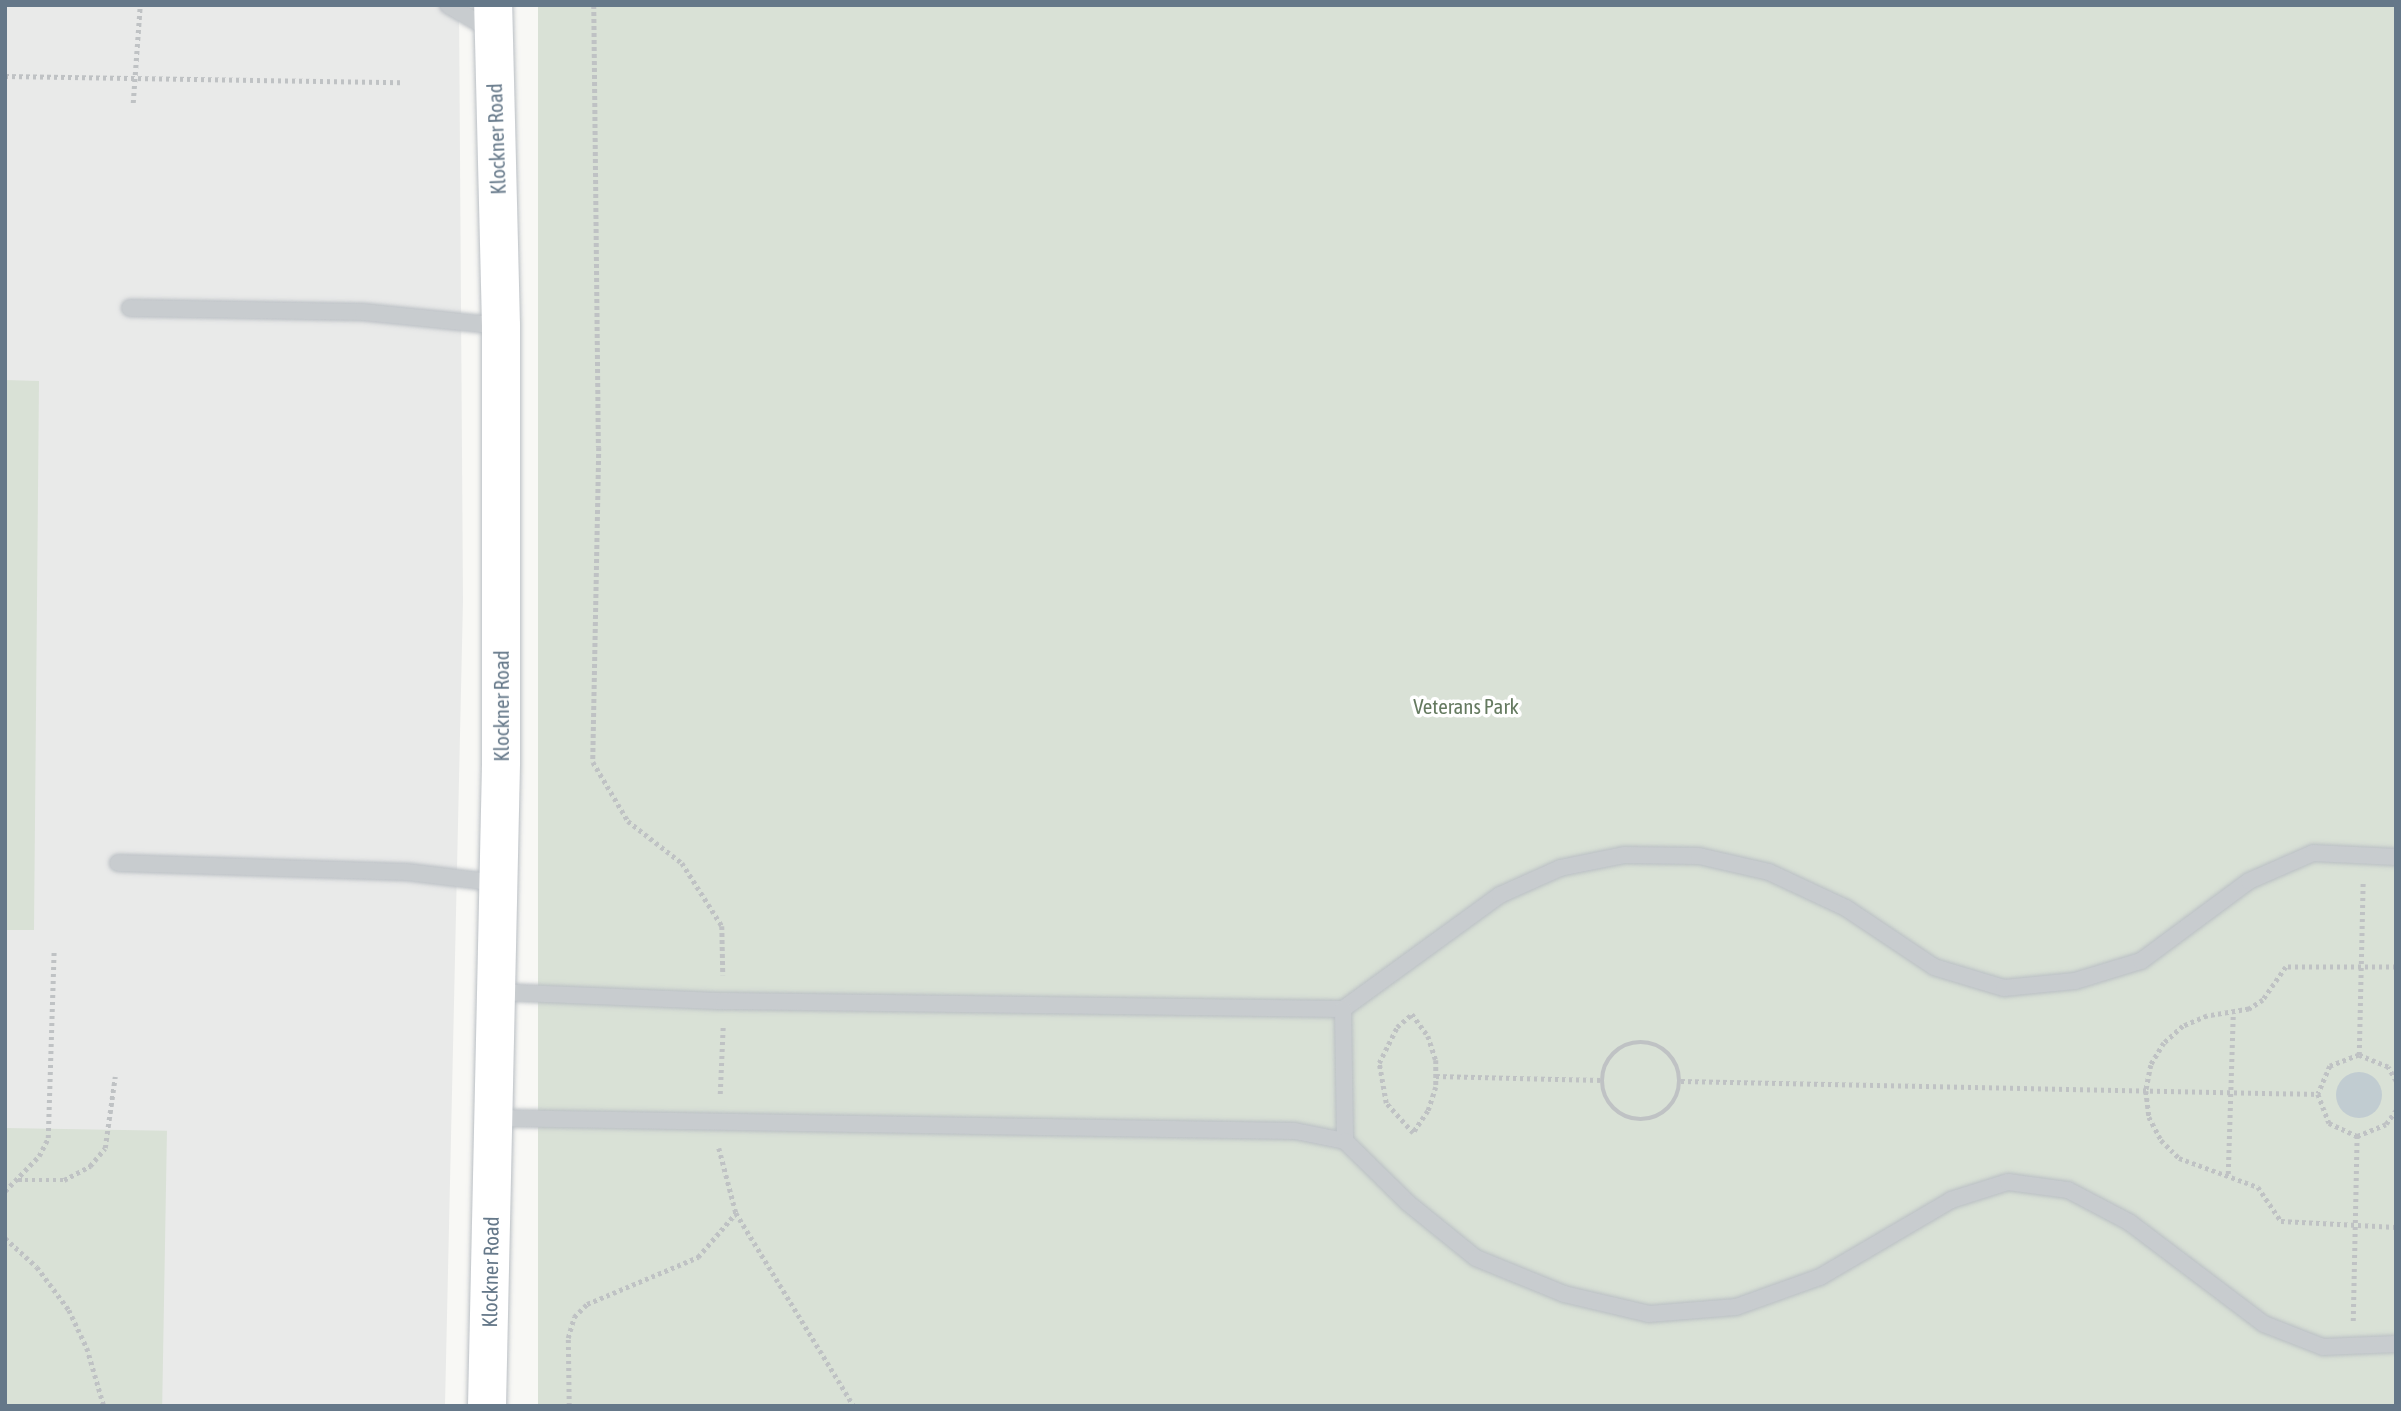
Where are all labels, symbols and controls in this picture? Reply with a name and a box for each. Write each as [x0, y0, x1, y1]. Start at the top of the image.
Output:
street label: Klockner Road [481, 83, 511, 195]
street label: Klockner Road [488, 650, 514, 762]
park label: Veterans Park [1413, 693, 1519, 719]
street label: Klockner Road [476, 1216, 504, 1328]

